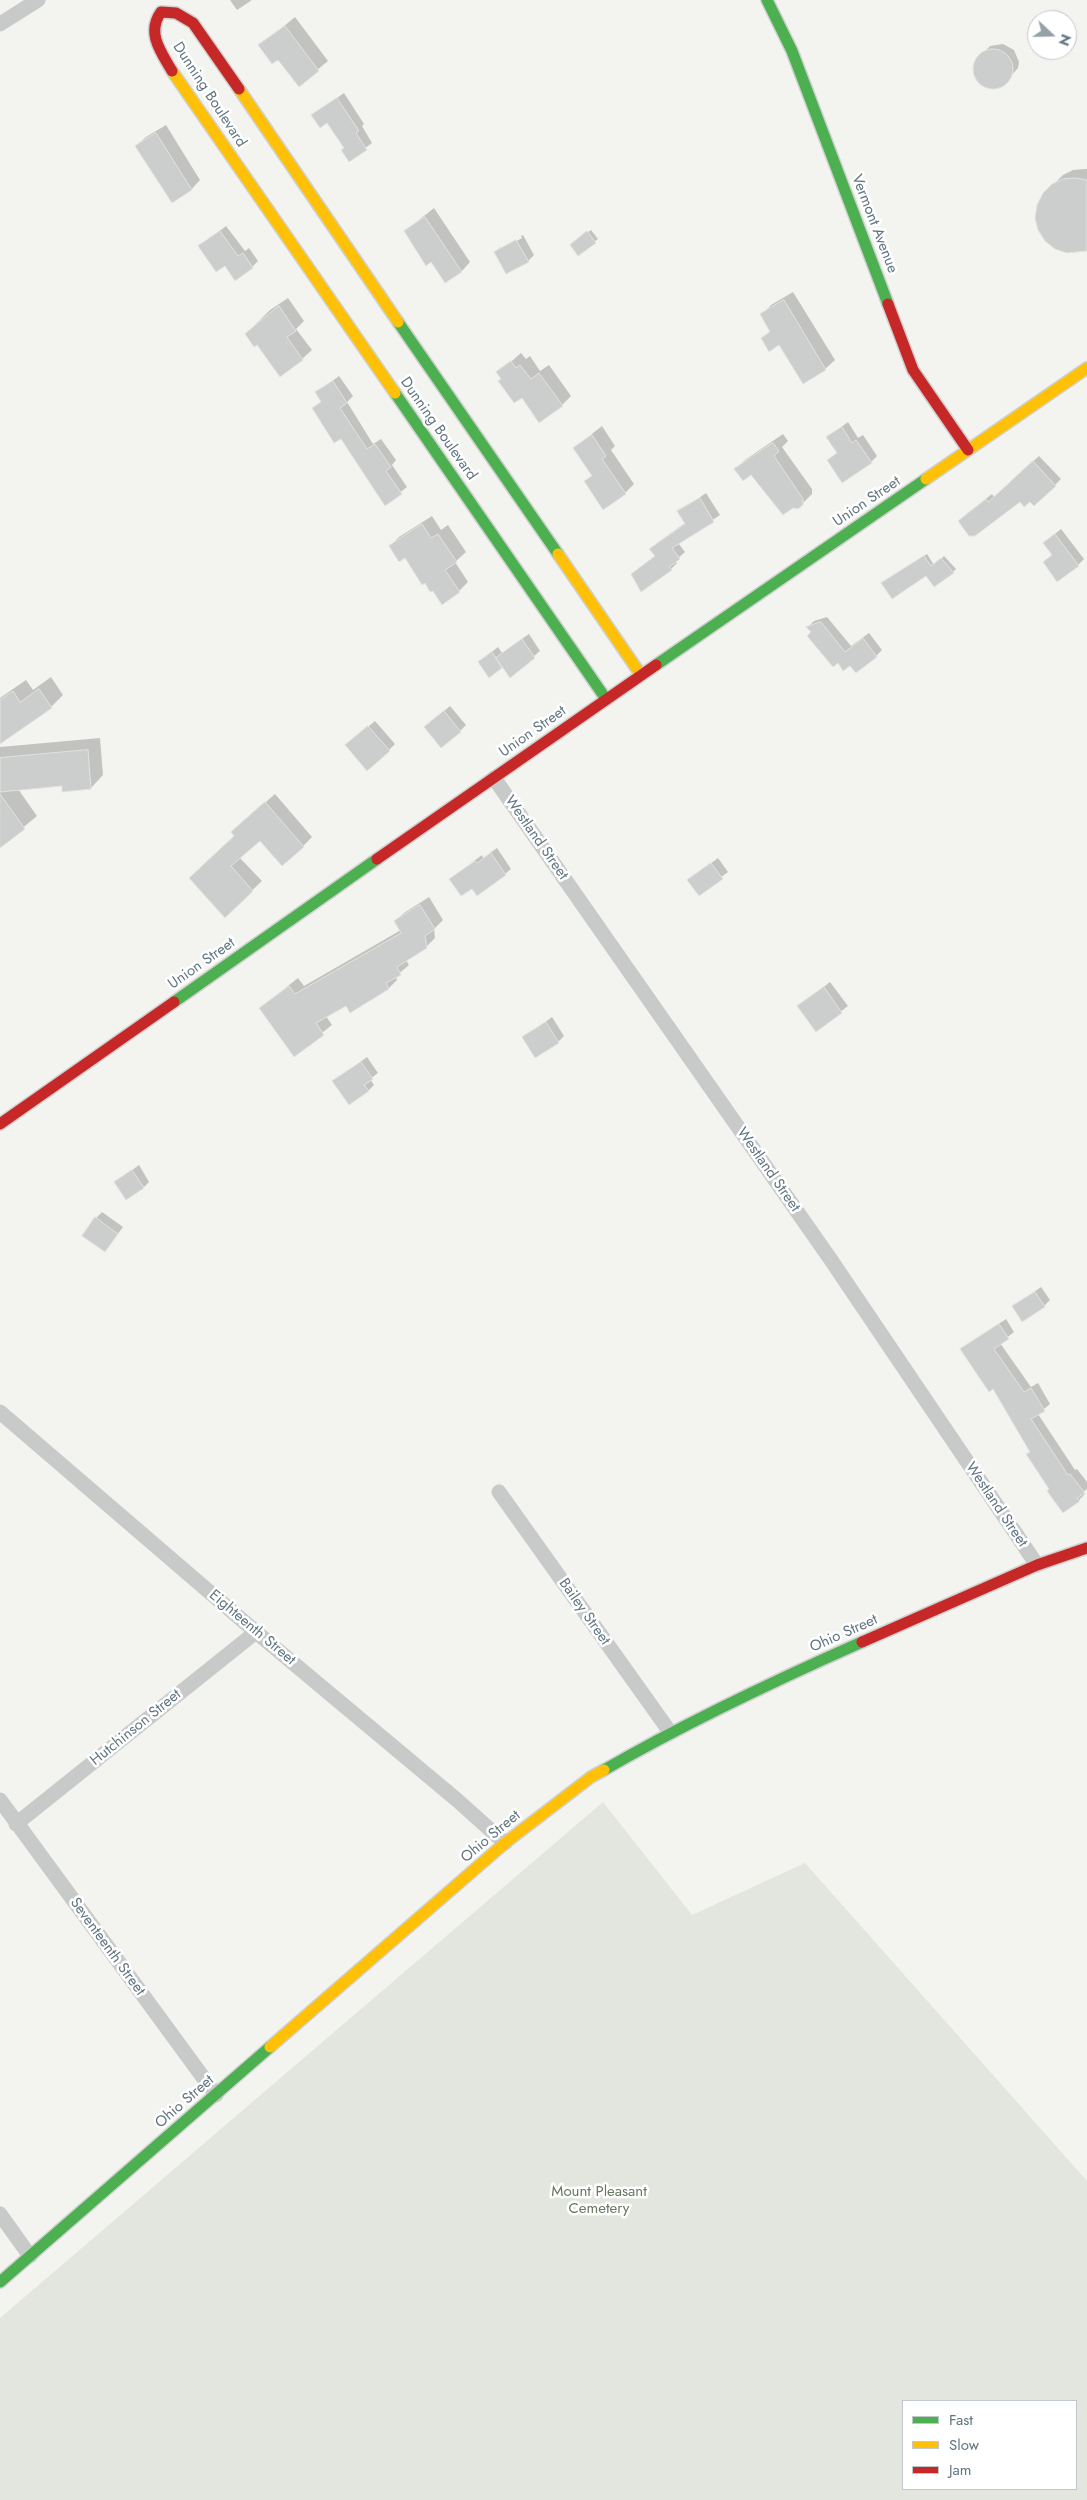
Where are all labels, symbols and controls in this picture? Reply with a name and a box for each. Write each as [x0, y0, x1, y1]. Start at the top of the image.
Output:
north arrow [1027, 10, 1077, 60]
text: N [1054, 31, 1076, 49]
street label: Dunning Boulevard [168, 39, 250, 151]
street label: Vermont Avenue [847, 172, 901, 276]
street label: Dunning Boulevard [396, 374, 480, 484]
street label: Union Street [830, 473, 904, 531]
street label: Union Street [496, 702, 570, 762]
street label: Westland Street [500, 793, 572, 883]
street label: Union Street [165, 934, 239, 994]
street label: Westland Street [732, 1125, 804, 1215]
street label: Westland Street [961, 1459, 1031, 1551]
street label: Bailey Street [554, 1575, 614, 1649]
street label: Eighteenth Street [205, 1587, 299, 1669]
street label: Ohio Street [807, 1611, 881, 1657]
street label: Hutchinson Street [87, 1686, 185, 1770]
street label: Ohio Street [458, 1807, 524, 1867]
street label: Seventeenth Street [66, 1895, 148, 1999]
street label: Ohio Street [152, 2072, 218, 2132]
park label: Mount Pleasant Cemetery [551, 2183, 647, 2218]
legend [902, 2400, 1077, 2490]
text: Fast [949, 2409, 973, 2431]
text: Slow [949, 2434, 979, 2456]
text: Jam [949, 2459, 972, 2481]

